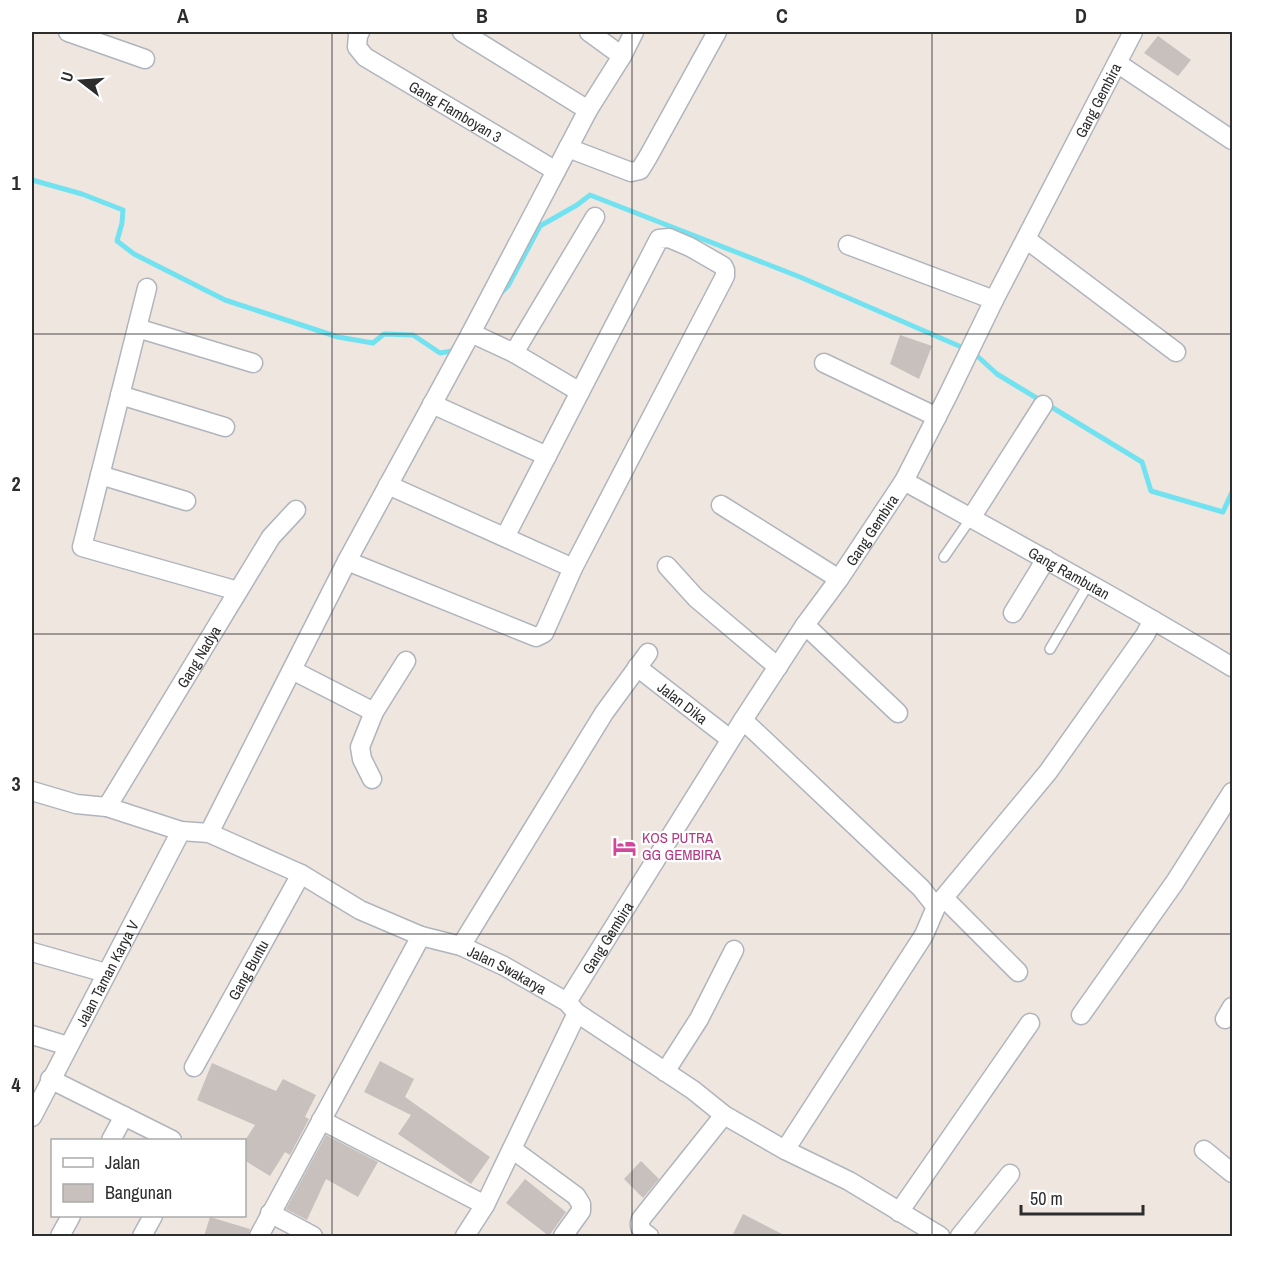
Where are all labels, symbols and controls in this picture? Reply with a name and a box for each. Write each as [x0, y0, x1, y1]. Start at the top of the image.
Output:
text: A [177, 2, 189, 29]
text: B [476, 2, 488, 29]
text: C [776, 2, 788, 29]
text: D [1075, 2, 1087, 29]
north arrow [51, 51, 111, 111]
street label: Gang Gembira [1070, 59, 1126, 141]
text: U [55, 69, 79, 84]
street label: Gang Flamboyan 3 [405, 75, 506, 147]
text: 1 [11, 169, 21, 196]
text: 2 [11, 470, 21, 497]
street label: Gang Gembira [840, 490, 903, 570]
street label: Gang Rambutan [1025, 541, 1114, 604]
street label: Gang Nadya [171, 621, 225, 692]
street label: Jalan Dika [653, 676, 712, 729]
text: 3 [11, 770, 21, 797]
place label: KOS PUTRA GG GEMBIRA [642, 827, 722, 865]
hotel icon: KOS PUTRA GG GEMBIRA [611, 833, 637, 859]
street label: Gang Gembira [577, 897, 638, 978]
street label: Jalan Taman Karya V [70, 916, 144, 1030]
street label: Gang Buntu [223, 936, 273, 1004]
street label: Jalan Swakarya [464, 940, 551, 999]
text: 4 [11, 1071, 21, 1098]
legend [51, 1139, 246, 1217]
text: Jalan [105, 1150, 140, 1175]
scale bar [1021, 1178, 1142, 1216]
text: Bangunan [105, 1180, 172, 1205]
text: 50 m [1030, 1186, 1063, 1211]

